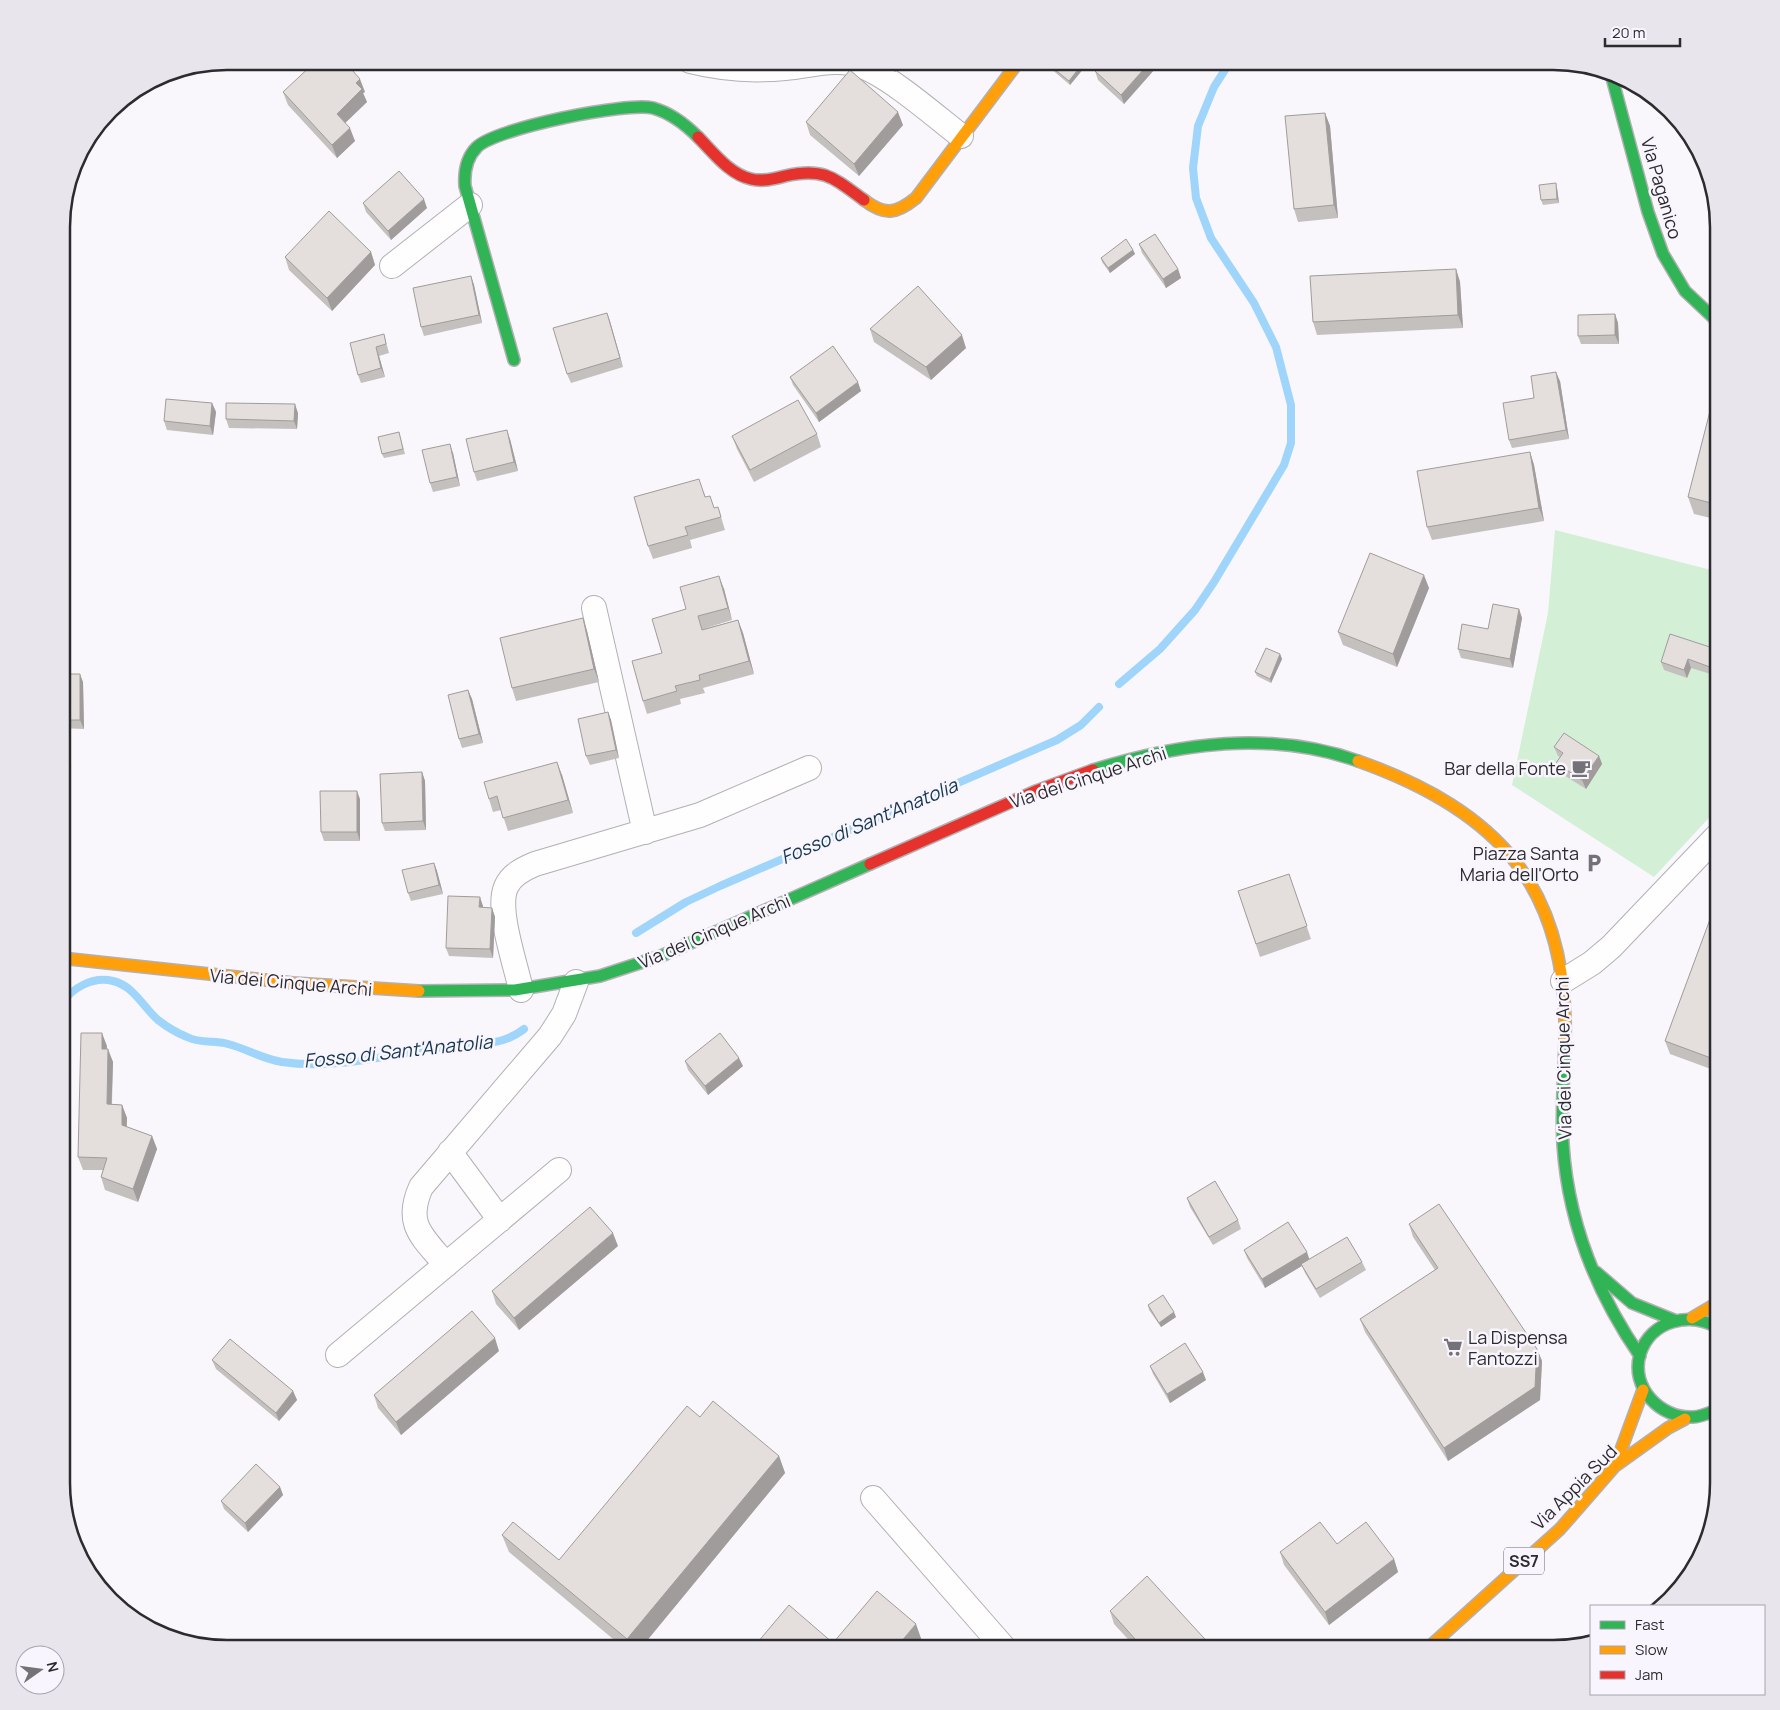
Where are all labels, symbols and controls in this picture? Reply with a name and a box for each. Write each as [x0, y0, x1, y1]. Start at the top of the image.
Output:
scale bar [1605, 15, 1680, 47]
text: 20 m [1612, 22, 1645, 43]
street label: Via Paganico [1636, 134, 1688, 242]
street label: Via dei Cinque Archi [1007, 740, 1169, 814]
place label: Bar della Fonte [1444, 756, 1566, 780]
cafe icon: Bar della Fonte [1570, 757, 1592, 779]
water label: Fosso di Sant'Anatolia [777, 771, 963, 870]
place label: Piazza Santa Maria dell'Orto [1460, 841, 1579, 886]
parking icon: Piazza Santa Maria dell'Orto [1583, 852, 1605, 874]
street label: Via dei Cinque Archi [634, 888, 794, 974]
street label: Via dei Cinque Archi [209, 963, 373, 1001]
street label: Via dei Cinque Archi [1550, 976, 1576, 1140]
water label: Fosso di Sant'Anatolia [302, 1028, 495, 1074]
place label: La Dispensa Fantozzi [1468, 1325, 1568, 1370]
supermarket icon: La Dispensa Fantozzi [1442, 1336, 1464, 1358]
street label: Via Appia Sud [1526, 1439, 1622, 1535]
road number: SS7 [1504, 1548, 1544, 1574]
legend [1590, 1605, 1765, 1695]
text: Fast [1635, 1614, 1664, 1635]
text: Slow [1635, 1639, 1668, 1660]
north arrow [15, 1645, 65, 1695]
text: N [43, 1660, 64, 1674]
text: Jam [1635, 1664, 1663, 1685]

